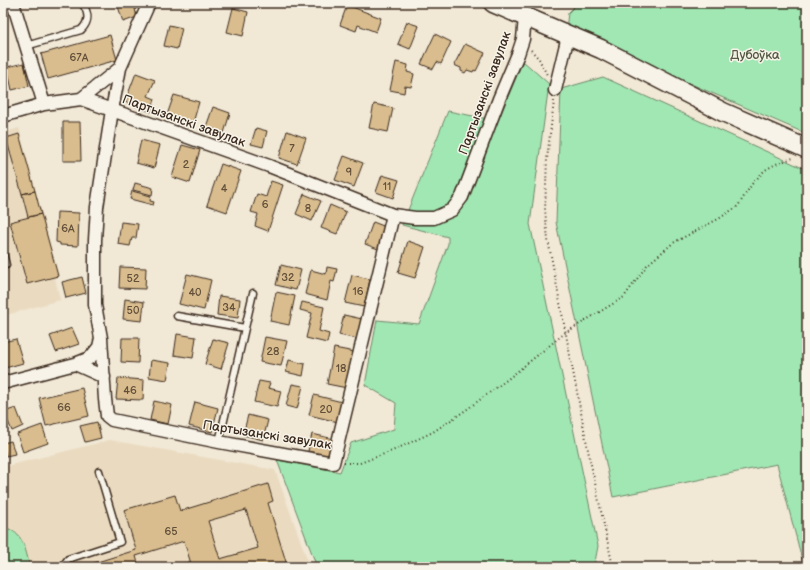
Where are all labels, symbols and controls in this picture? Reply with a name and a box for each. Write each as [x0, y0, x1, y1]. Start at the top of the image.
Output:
street label: Партызанскі завулак [455, 29, 515, 157]
park label: Дубоўка [730, 47, 780, 63]
house number: 67А [70, 51, 89, 64]
street label: Партызанскі завулак [120, 91, 248, 151]
house number: 7 [289, 142, 295, 155]
house number: 2 [183, 158, 190, 171]
house number: 9 [346, 166, 352, 179]
house number: 11 [383, 180, 391, 193]
house number: 4 [221, 182, 228, 195]
house number: 6 [262, 198, 269, 211]
house number: 8 [305, 202, 311, 215]
house number: 6А [61, 222, 75, 235]
house number: 32 [281, 271, 295, 284]
house number: 52 [127, 272, 140, 285]
house number: 16 [353, 285, 364, 298]
house number: 40 [188, 286, 202, 299]
house number: 34 [222, 301, 236, 314]
house number: 50 [127, 304, 140, 317]
house number: 28 [267, 345, 279, 358]
house number: 18 [336, 362, 346, 375]
house number: 46 [123, 384, 137, 397]
house number: 66 [57, 401, 71, 414]
house number: 20 [320, 403, 333, 416]
street label: Партызанскі завулак [202, 417, 332, 453]
house number: 65 [164, 525, 178, 538]

